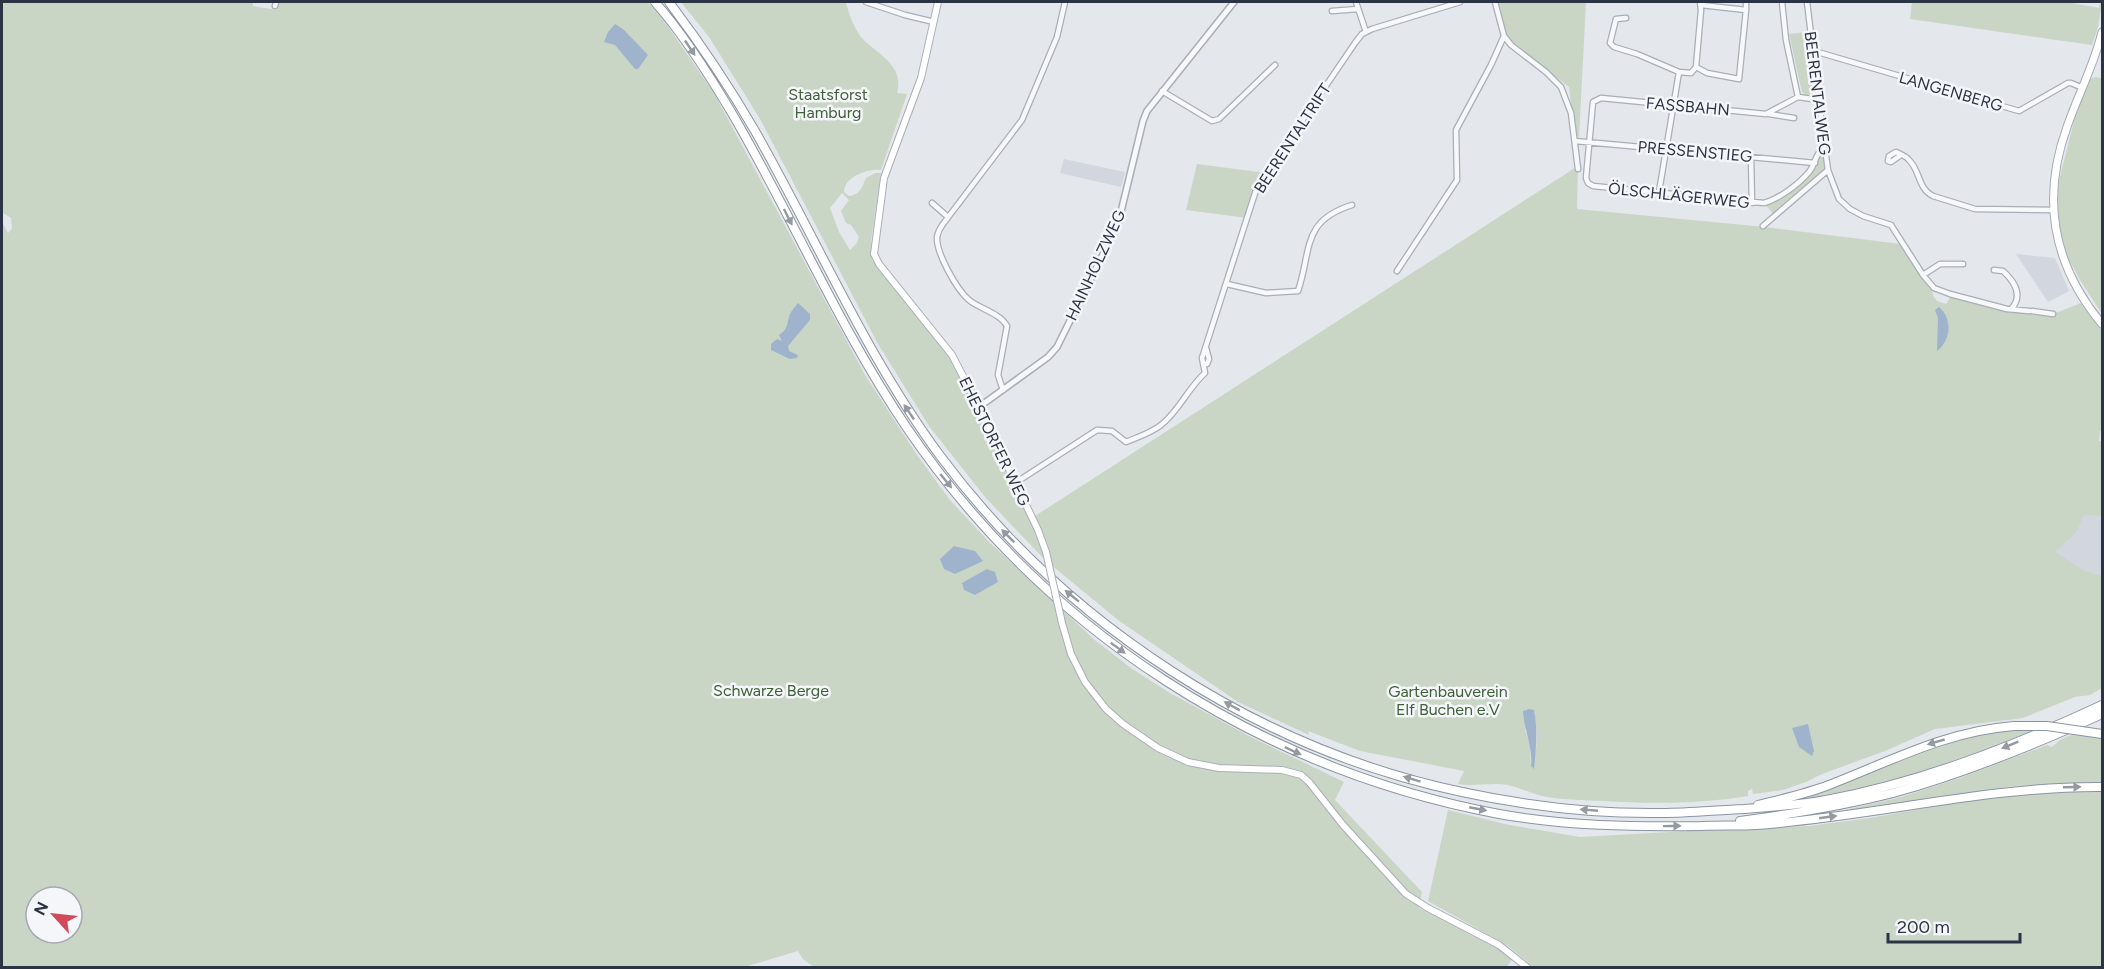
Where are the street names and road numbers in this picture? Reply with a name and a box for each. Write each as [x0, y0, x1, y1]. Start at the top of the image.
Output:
street label: BEERENTALWEG [1800, 30, 1835, 156]
street label: LANGENBERG [1897, 68, 2005, 115]
street label: BEERENTALTRIFT [1250, 80, 1335, 197]
street label: FASSBAHN [1645, 93, 1731, 120]
street label: PRESSENSTIEG [1637, 137, 1753, 166]
street label: ÖLSCHLÄGERWEG [1607, 179, 1751, 212]
street label: HAINHOLZWEG [1062, 207, 1129, 323]
street label: EHESTORFER WEG [955, 374, 1034, 509]

